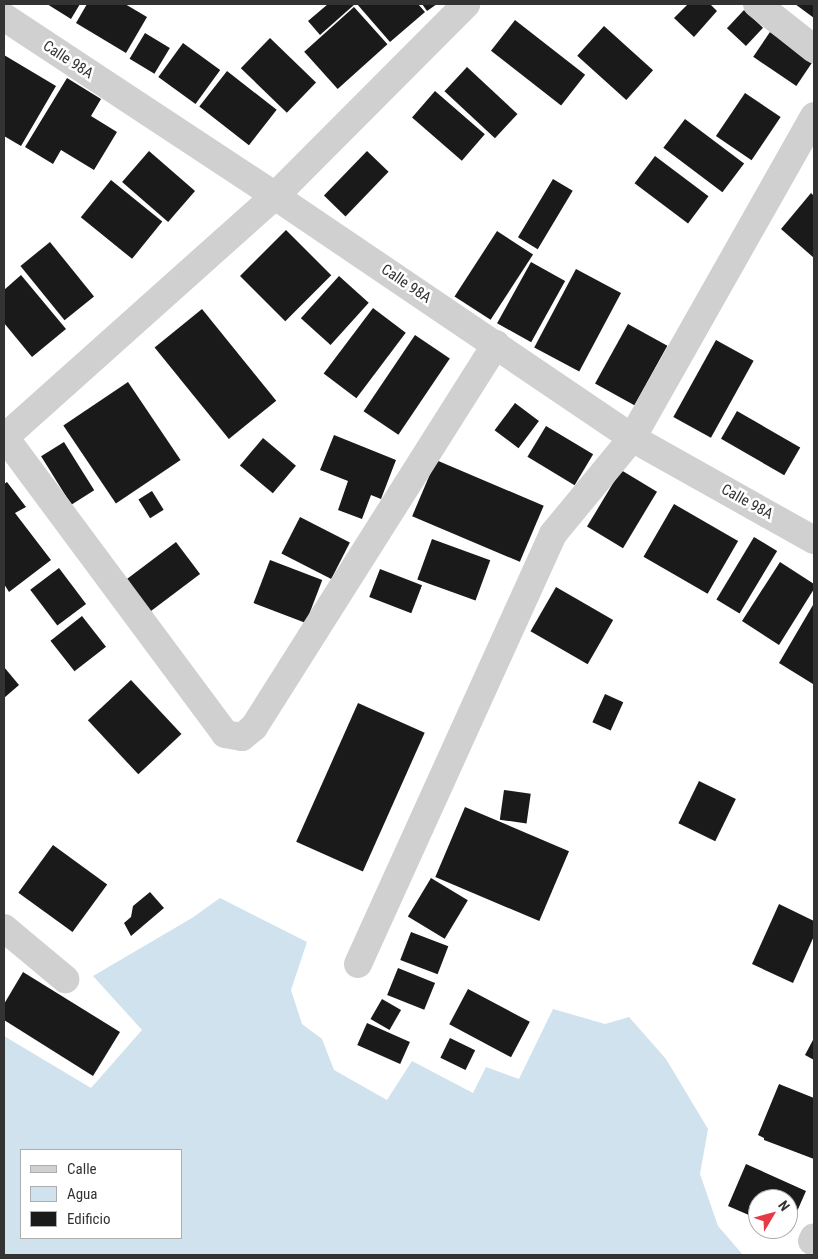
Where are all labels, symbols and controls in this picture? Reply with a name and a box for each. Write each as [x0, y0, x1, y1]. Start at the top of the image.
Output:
street label: Calle 98A [39, 37, 97, 83]
street label: Calle 98A [378, 261, 434, 307]
street label: Calle 98A [718, 480, 776, 524]
legend [20, 1149, 182, 1239]
text: Calle [67, 1160, 97, 1178]
text: Agua [67, 1185, 97, 1203]
north arrow [748, 1189, 798, 1239]
text: N [775, 1197, 793, 1214]
text: Edificio [67, 1210, 110, 1228]

